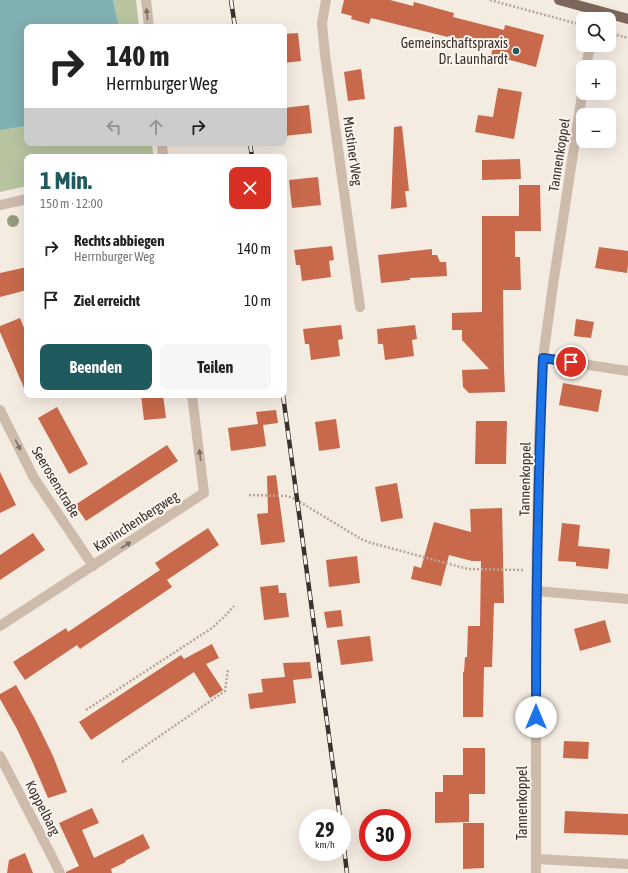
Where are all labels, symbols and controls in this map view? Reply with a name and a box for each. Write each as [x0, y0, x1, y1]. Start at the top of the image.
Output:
one-way arrow [144, 7, 150, 20]
map controls [576, 12, 616, 148]
button: search [576, 12, 616, 52]
place label: Gemeinschaftspraxis Dr. Launhardt [401, 35, 508, 67]
icon: right [40, 40, 92, 92]
text: 140 m [106, 40, 169, 72]
marker: Gemeinschaftspraxis Dr. Launhardt [511, 46, 521, 56]
button: + [576, 60, 616, 100]
text: Herrnburger Weg [106, 73, 218, 94]
button: − [576, 108, 616, 148]
street label: Mustiner Weg [340, 115, 366, 187]
icon: left [103, 116, 125, 138]
icon: ahead [145, 116, 167, 138]
icon: right [187, 116, 209, 138]
street label: Tannenkoppel [545, 117, 573, 193]
text: 1 Min. [40, 167, 92, 194]
button: close [229, 167, 271, 209]
text: 150 m · 12:00 [40, 196, 103, 211]
text: Rechts abbiegen [74, 232, 164, 249]
icon: right [40, 237, 62, 259]
text: 140 m [237, 240, 271, 257]
text: Herrnburger Weg [74, 249, 155, 264]
icon: arrive [40, 289, 62, 311]
text: Ziel erreicht [74, 292, 140, 309]
text: 10 m [244, 292, 271, 309]
button: Beenden [40, 344, 152, 390]
button: Teilen [160, 344, 271, 390]
pin [554, 345, 588, 379]
icon: arrive [560, 351, 582, 373]
one-way arrow [14, 440, 21, 451]
street label: Tannenkoppel [516, 441, 534, 516]
street label: Seerosenstraße [29, 444, 83, 520]
one-way arrow [196, 449, 203, 461]
street label: Kaninchenbergweg [90, 488, 182, 554]
one-way arrow [120, 541, 131, 548]
position arrow [515, 696, 557, 738]
street label: Tannenkoppel [514, 766, 530, 840]
street label: Koppelbarg [22, 778, 64, 838]
speed limit sign: 30 [359, 809, 411, 861]
text: 29 [316, 818, 334, 841]
text: km/h [315, 839, 335, 850]

